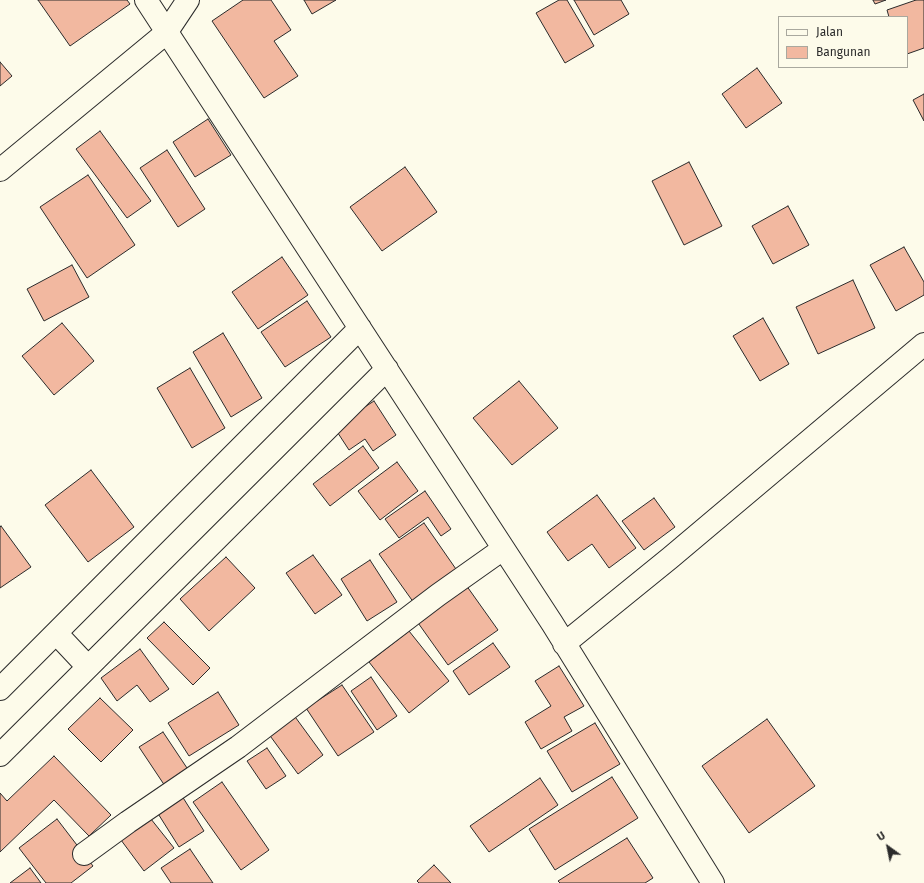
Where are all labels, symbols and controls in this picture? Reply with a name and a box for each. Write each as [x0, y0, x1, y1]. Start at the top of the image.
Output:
legend [778, 16, 908, 68]
text: Jalan [816, 25, 843, 39]
text: Bangunan [816, 45, 871, 59]
north arrow [868, 827, 908, 867]
text: U [875, 829, 888, 844]

